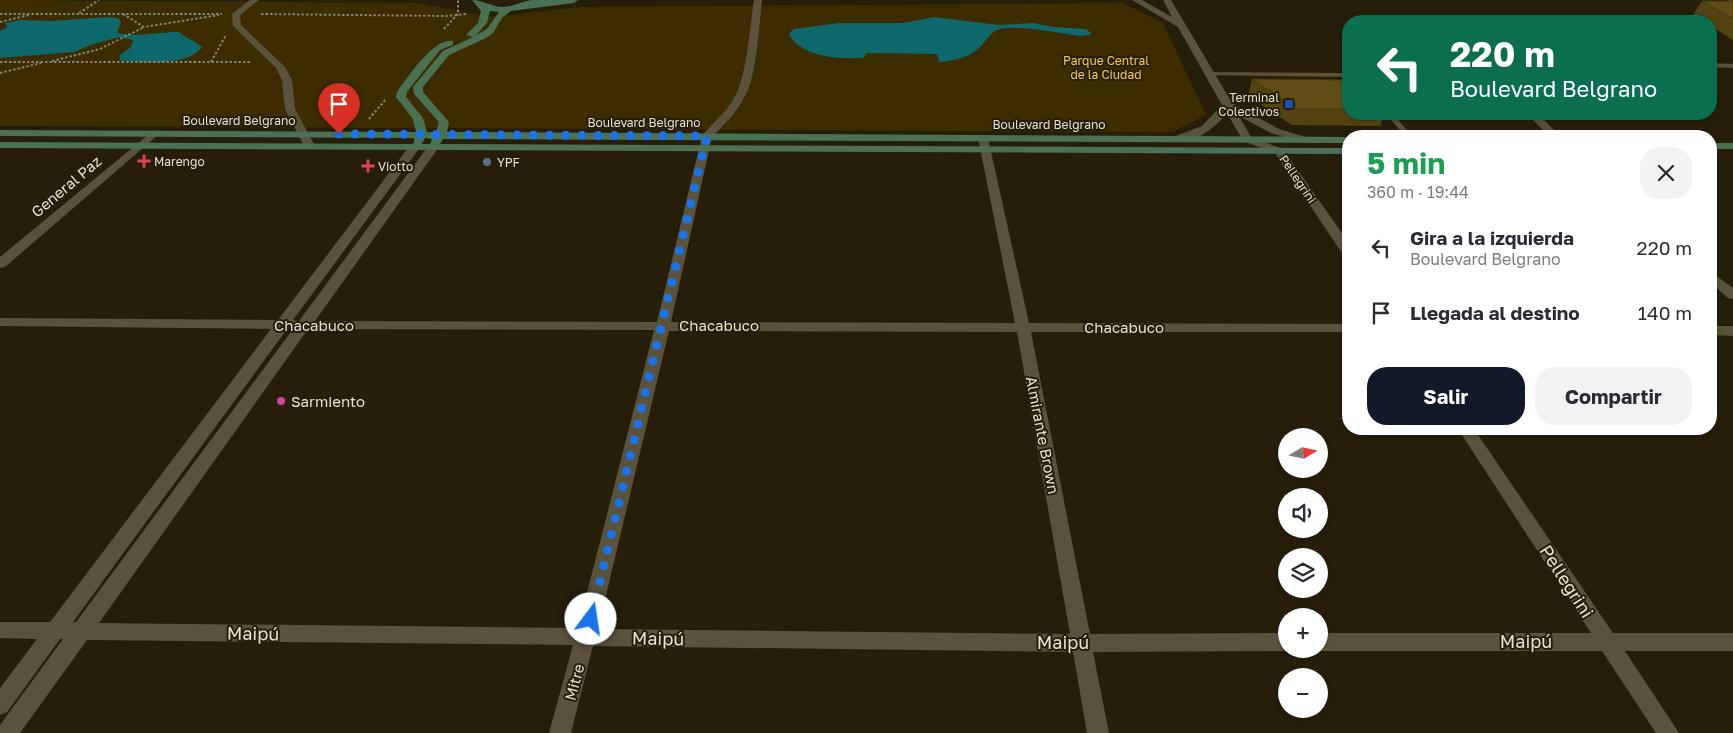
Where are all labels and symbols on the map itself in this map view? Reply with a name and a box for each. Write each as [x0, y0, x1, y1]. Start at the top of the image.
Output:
park label: Parque Central de la Ciudad [1063, 53, 1149, 82]
pin [318, 83, 360, 134]
place label: Terminal Colectivos [1218, 90, 1279, 119]
marker: Terminal Colectivos [1283, 98, 1295, 110]
street label: Boulevard Belgrano [182, 113, 296, 128]
street label: Boulevard Belgrano [587, 115, 701, 130]
street label: Boulevard Belgrano [992, 117, 1106, 132]
street label: General Paz [27, 151, 105, 220]
street label: Pellegrini [1276, 152, 1320, 206]
place label: Marengo [154, 154, 205, 169]
marker: Marengo [138, 155, 150, 167]
place label: YPF [497, 155, 520, 170]
marker: YPF [481, 156, 493, 168]
place label: Viotto [378, 159, 413, 174]
marker: Viotto [362, 160, 374, 172]
street label: Chacabuco [274, 316, 354, 334]
street label: Chacabuco [679, 316, 759, 334]
street label: Chacabuco [1084, 318, 1164, 336]
street label: Almirante Brown [1023, 375, 1063, 495]
place label: Sarmiento [291, 392, 365, 410]
marker: Sarmiento [275, 395, 287, 407]
north arrow [1278, 428, 1328, 478]
street label: Pellegrini [1535, 540, 1599, 622]
position arrow [564, 592, 616, 644]
street label: Maipú [227, 622, 279, 644]
street label: Maipú [632, 627, 684, 649]
street label: Maipú [1500, 630, 1552, 652]
street label: Maipú [1037, 631, 1089, 653]
street label: Mitre [560, 661, 588, 702]

